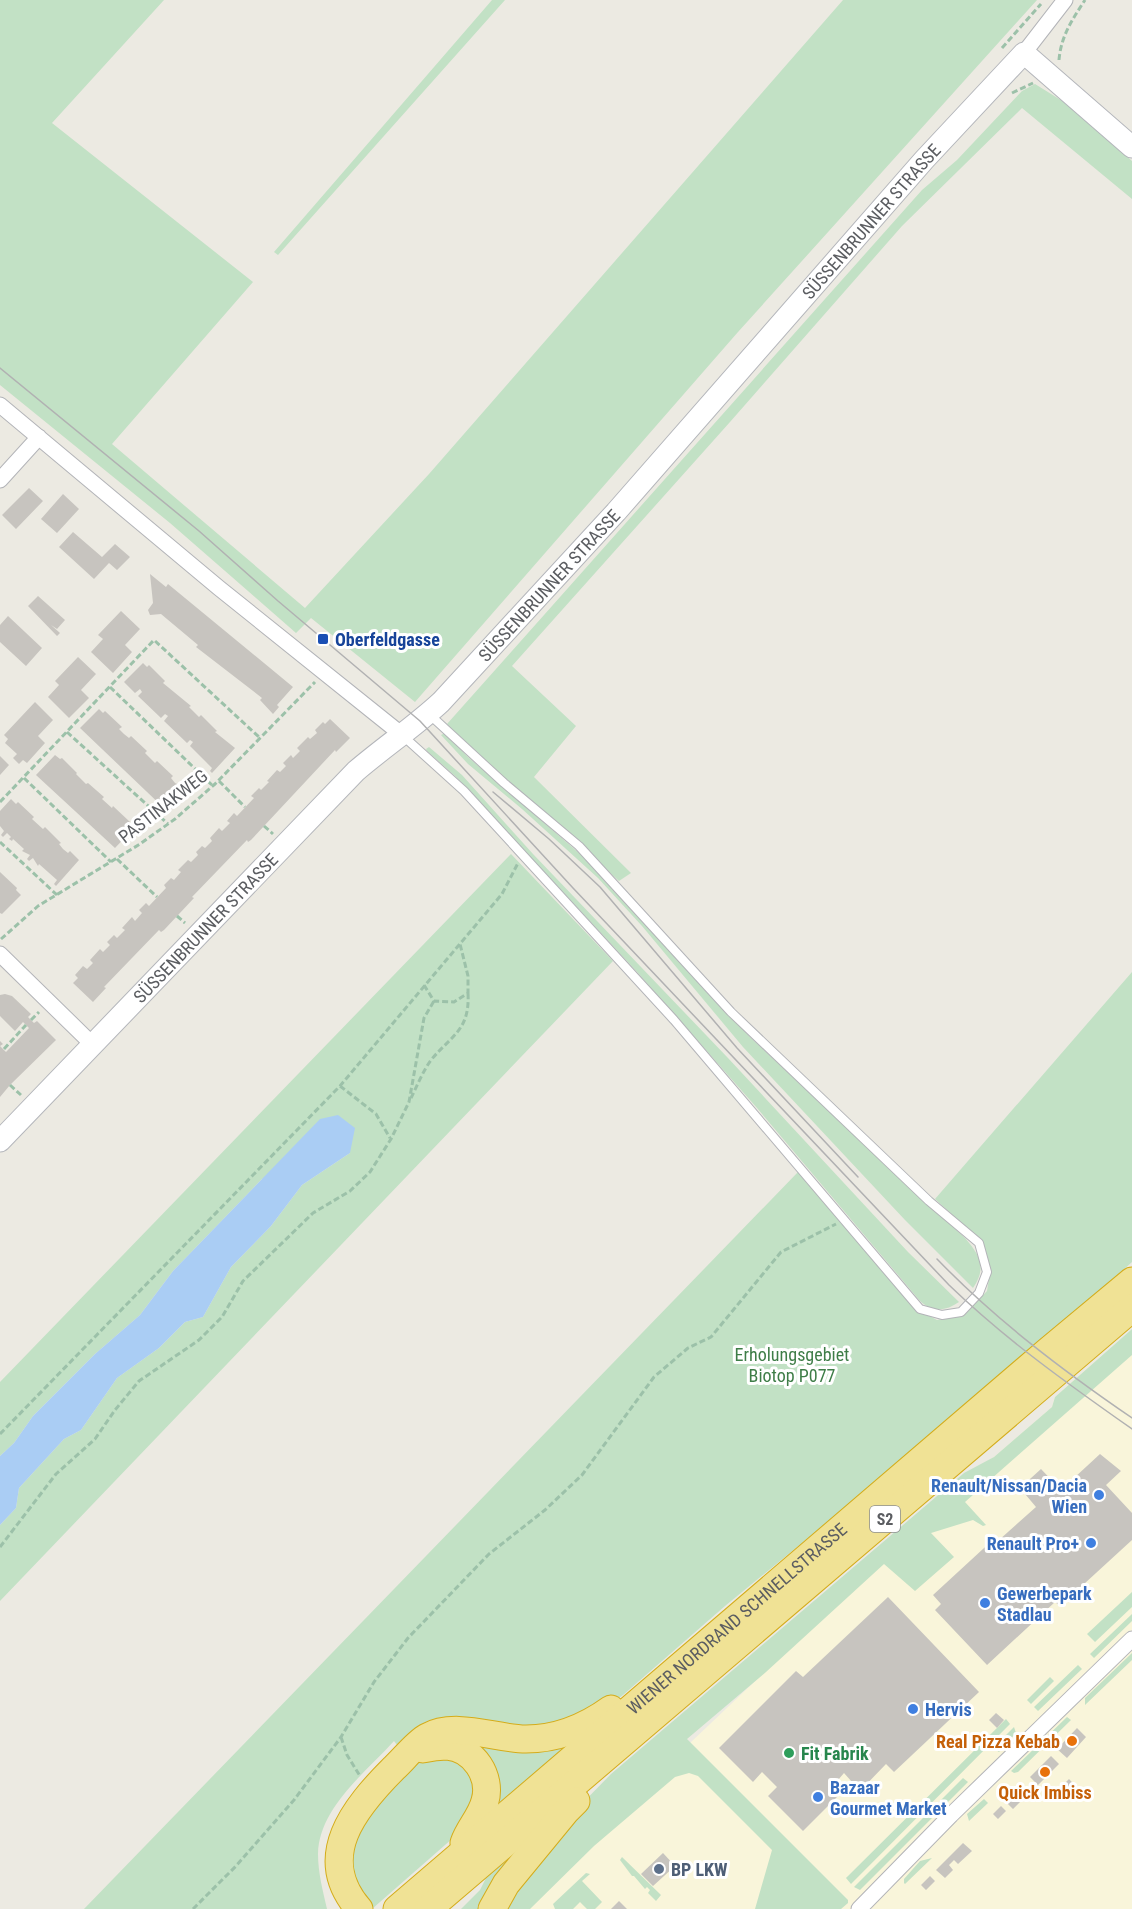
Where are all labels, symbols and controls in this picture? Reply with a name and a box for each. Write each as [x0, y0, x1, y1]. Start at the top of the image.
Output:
street label: SÜSSENBRUNNER STRASSE [797, 139, 944, 303]
street label: SÜSSENBRUNNER STRASSE [474, 505, 624, 665]
place label: Oberfeldgasse [335, 629, 440, 650]
marker: Oberfeldgasse [316, 632, 330, 646]
street label: PASTINAKWEG [114, 765, 212, 847]
street label: SÜSSENBRUNNER STRASSE [129, 849, 282, 1007]
park label: Erholungsgebiet Biotop P077 [735, 1344, 849, 1386]
place label: Renault/Nissan/Dacia Wien [931, 1475, 1087, 1517]
marker: Renault/Nissan/Dacia Wien [1092, 1488, 1106, 1502]
road number: S2 [870, 1506, 900, 1532]
street label: WIENER NORDRAND SCHNELLSTRASSE [622, 1518, 851, 1718]
place label: Renault Pro+ [987, 1533, 1079, 1554]
marker: Renault Pro+ [1084, 1536, 1098, 1550]
place label: Gewerbepark Stadlau [997, 1583, 1092, 1625]
marker: Gewerbepark Stadlau [978, 1596, 992, 1610]
place label: Hervis [925, 1699, 972, 1720]
marker: Hervis [906, 1702, 920, 1716]
place label: Real Pizza Kebab [936, 1731, 1060, 1752]
marker: Real Pizza Kebab [1065, 1734, 1079, 1748]
place label: Fit Fabrik [801, 1743, 869, 1764]
marker: Fit Fabrik [782, 1746, 796, 1760]
marker: Quick Imbiss [1038, 1765, 1052, 1779]
place label: Bazaar Gourmet Market [830, 1777, 947, 1819]
place label: Quick Imbiss [998, 1782, 1092, 1803]
marker: Bazaar Gourmet Market [811, 1790, 825, 1804]
place label: BP LKW [671, 1859, 728, 1880]
marker: BP LKW [652, 1862, 666, 1876]

